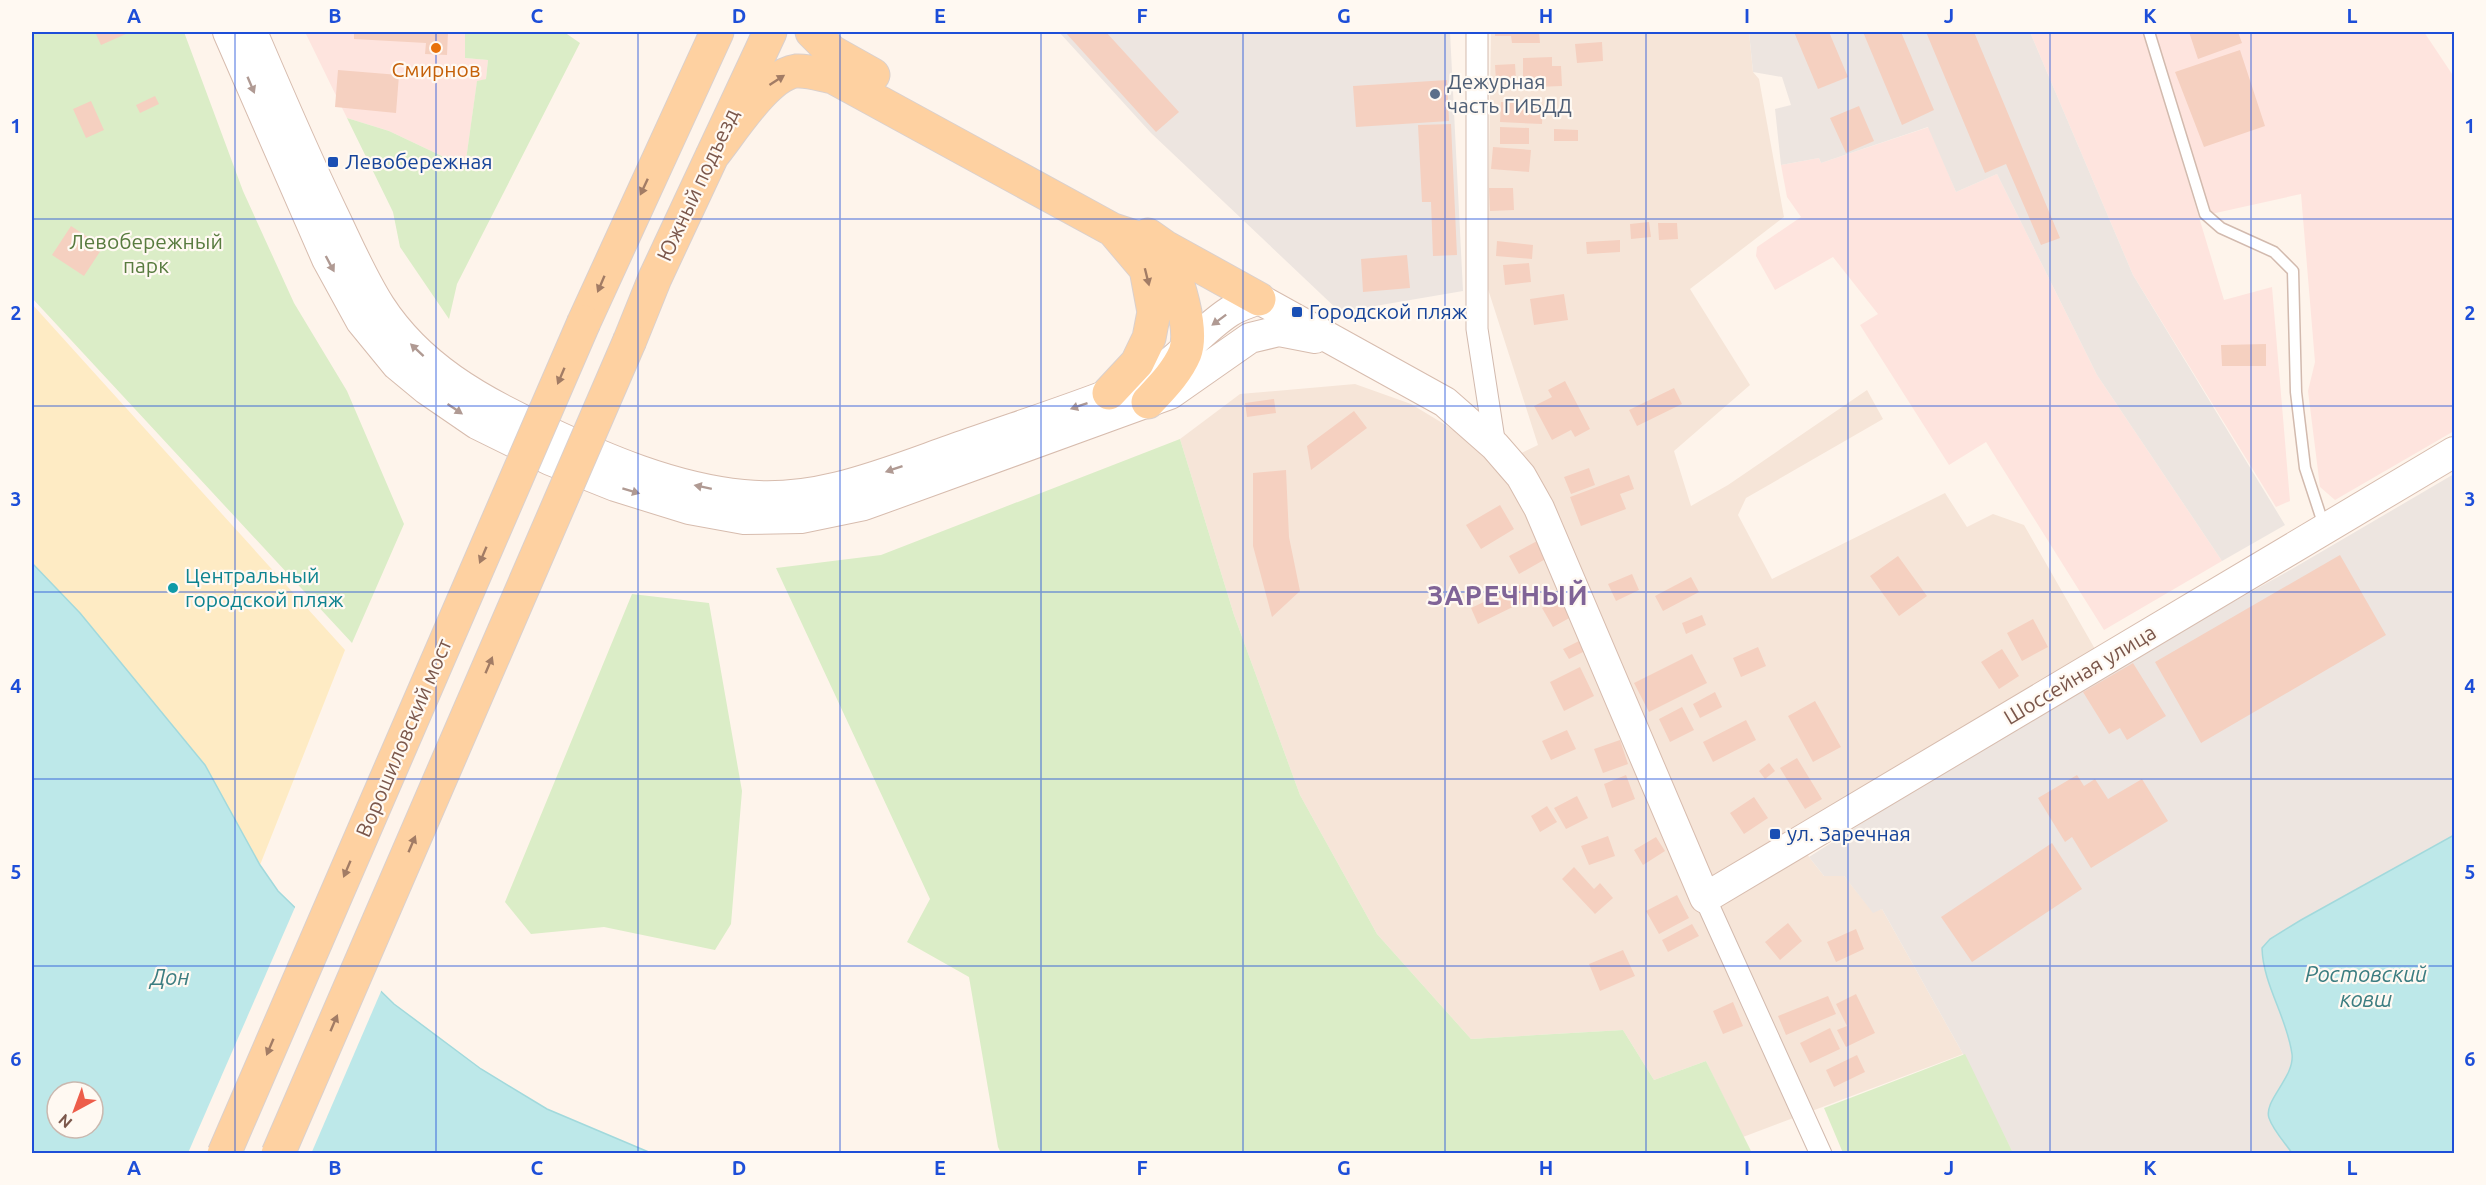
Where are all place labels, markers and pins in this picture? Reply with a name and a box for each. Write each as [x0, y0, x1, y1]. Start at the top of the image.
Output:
marker: Смирнов [429, 41, 443, 55]
place label: Смирнов [392, 57, 481, 81]
place label: Дежурная часть ГИБДД [1447, 69, 1572, 117]
marker: Дежурная часть ГИБДД [1428, 87, 1442, 101]
place label: Левобережная [345, 149, 493, 173]
marker: Левобережная [326, 155, 340, 169]
place label: Городской пляж [1309, 299, 1468, 323]
marker: Городской пляж [1290, 305, 1304, 319]
place label: Центральный городской пляж [185, 563, 344, 611]
marker: Центральный городской пляж [166, 581, 180, 595]
place label: ул. Заречная [1787, 821, 1911, 845]
marker: ул. Заречная [1768, 827, 1782, 841]

